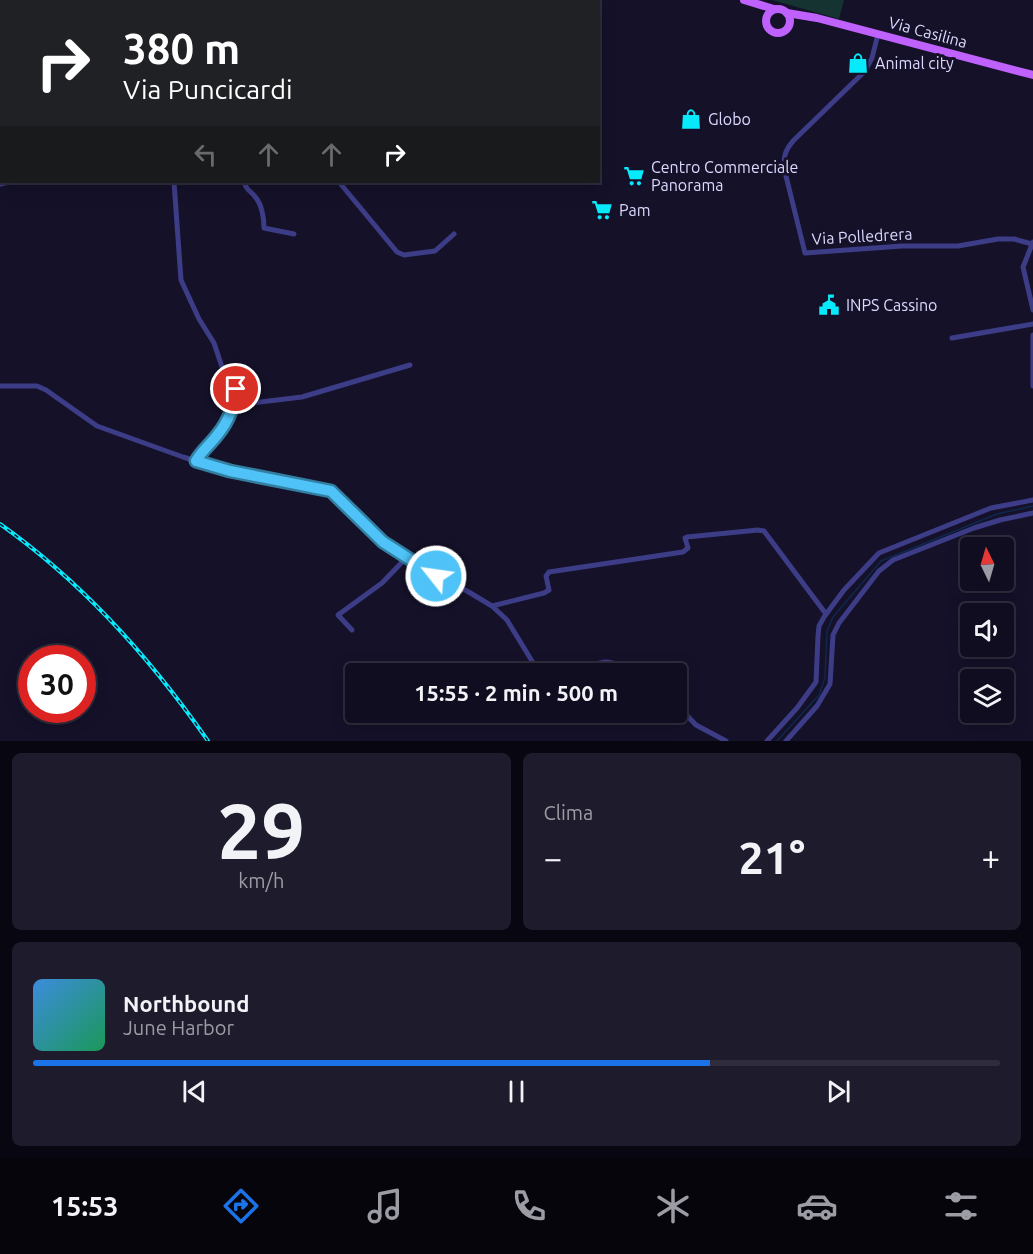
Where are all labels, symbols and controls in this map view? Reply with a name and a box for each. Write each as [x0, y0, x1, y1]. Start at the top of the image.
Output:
street label: Via Casilina [887, 13, 969, 51]
icon: right [24, 24, 102, 102]
text: 380 m [123, 25, 240, 72]
shop icon: Animal city [846, 51, 870, 75]
place label: Animal city [875, 54, 954, 72]
text: Via Puncicardi [123, 74, 293, 104]
shop icon: Globo [679, 107, 703, 131]
place label: Globo [708, 110, 751, 128]
icon: left [189, 138, 222, 171]
icon: ahead [252, 138, 285, 171]
icon: ahead [315, 138, 348, 171]
icon: right [378, 138, 411, 171]
place label: Centro Commerciale Panorama [651, 158, 798, 194]
supermarket icon: Centro Commerciale Panorama [622, 164, 646, 188]
supermarket icon: Pam [590, 198, 614, 222]
place label: Pam [619, 201, 650, 219]
street label: Via Polledrera [811, 224, 913, 248]
public building icon: INPS Cassino [817, 293, 841, 317]
place label: INPS Cassino [846, 296, 937, 314]
pin [210, 363, 261, 414]
icon: arrive [219, 372, 252, 405]
north arrow [960, 537, 1014, 591]
map controls [960, 537, 1014, 723]
position arrow [404, 544, 468, 608]
button: sound [960, 603, 1014, 657]
speed limit sign: 30 [18, 645, 96, 723]
button: layers [960, 669, 1014, 723]
text: 15:55 · 2 min · 500 m [414, 680, 618, 705]
text: 29 [217, 786, 305, 874]
text: Clima [544, 801, 593, 824]
text: 21° [738, 832, 805, 883]
text: − [544, 839, 562, 876]
text: + [981, 839, 1000, 876]
text: km/h [238, 869, 284, 892]
text: Northbound [123, 991, 249, 1016]
text: June Harbor [123, 1016, 234, 1039]
icon: previous [178, 1075, 211, 1108]
icon: pause [500, 1075, 533, 1108]
icon: next [822, 1075, 855, 1108]
icon: directions [220, 1185, 262, 1227]
icon: music [364, 1185, 406, 1227]
icon: phone [508, 1185, 550, 1227]
icon: climate [652, 1185, 694, 1227]
icon: car [796, 1185, 838, 1227]
icon: filters [940, 1185, 982, 1227]
text: 15:53 [51, 1191, 119, 1221]

